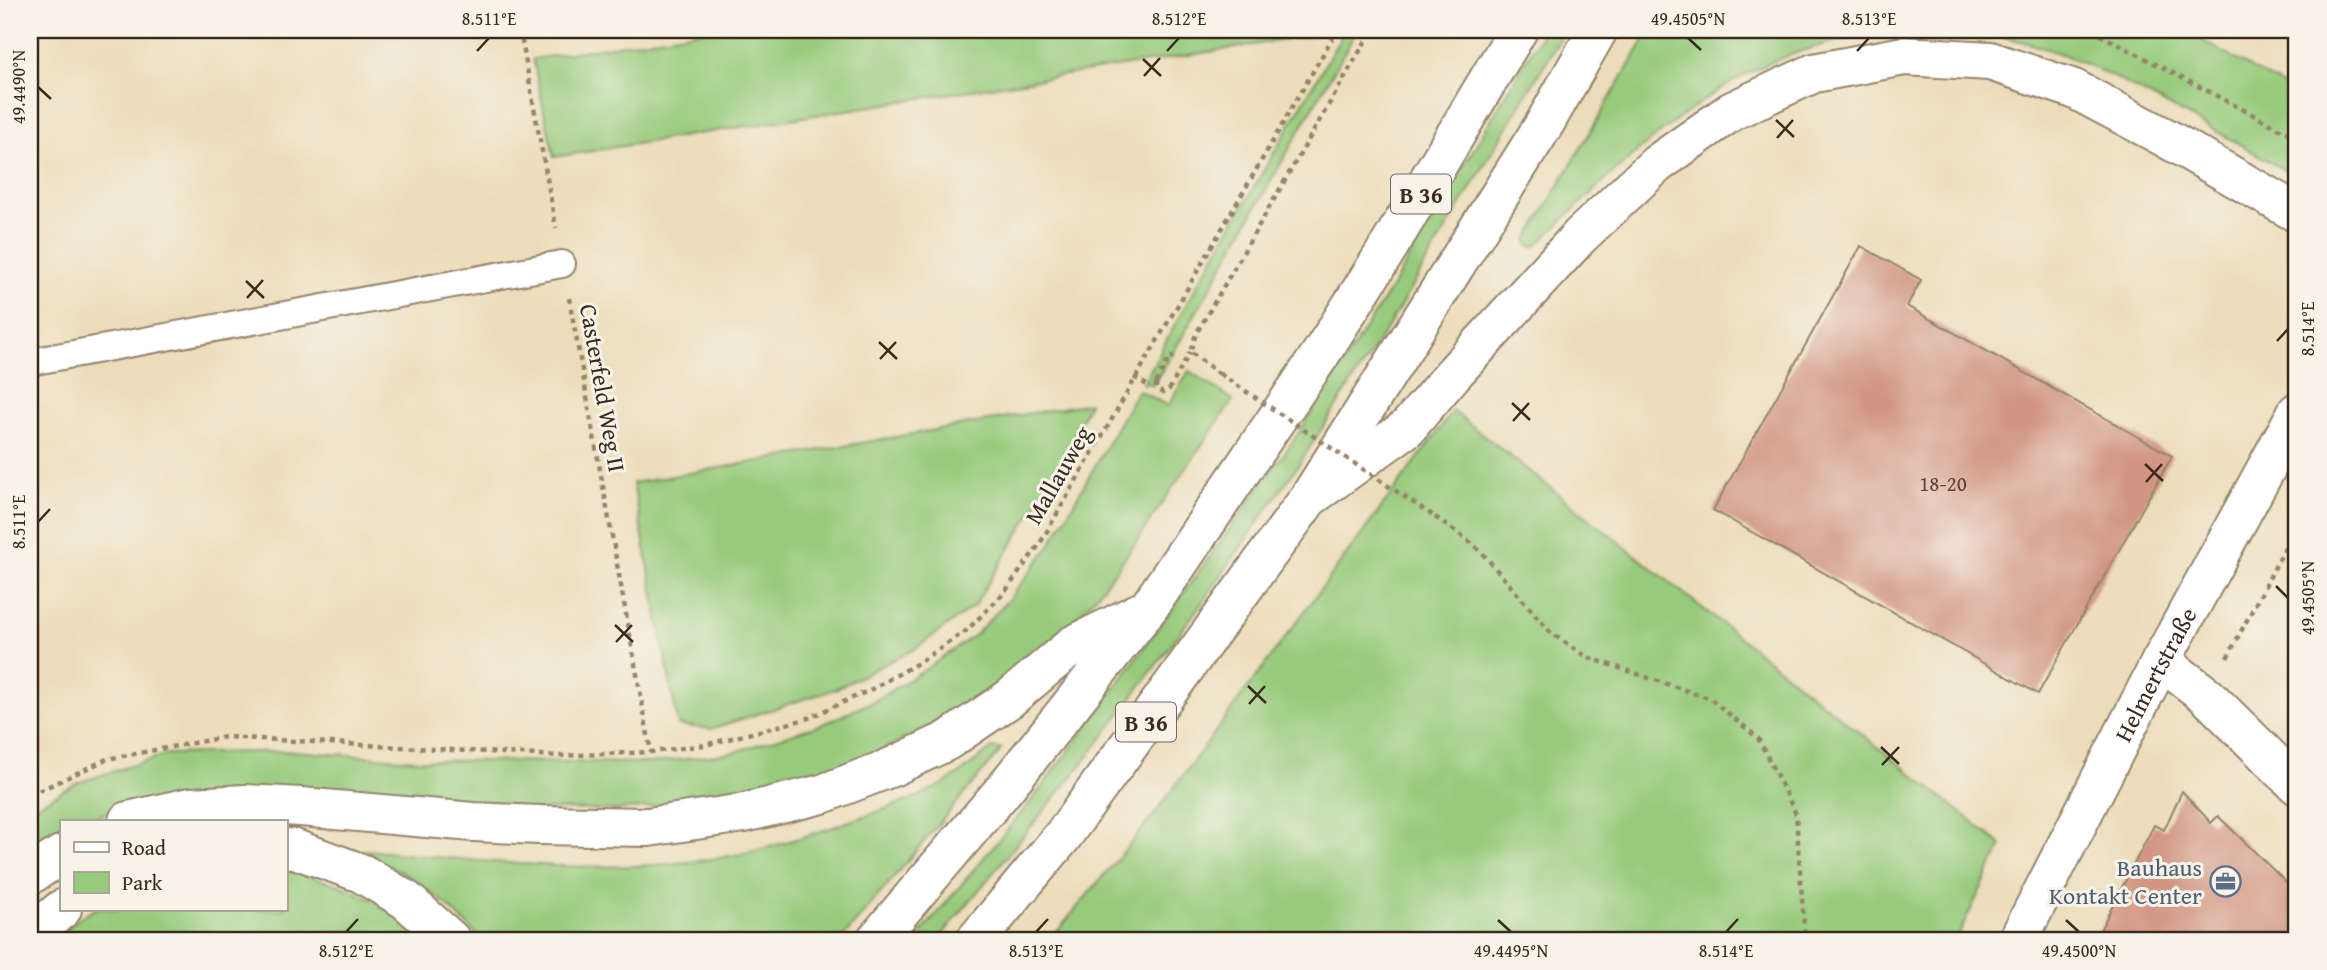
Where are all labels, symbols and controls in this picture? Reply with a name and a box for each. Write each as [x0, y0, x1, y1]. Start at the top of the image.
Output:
text: 8.511°E [462, 5, 516, 32]
text: 8.512°E [1152, 5, 1206, 32]
text: 49.4505°N [1651, 5, 1726, 32]
text: 8.513°E [1842, 5, 1896, 32]
text: 49.4490°N [5, 49, 32, 124]
road number: B 36 [1391, 174, 1451, 214]
street label: Casterfeld Weg II [571, 301, 635, 475]
text: 8.514°E [2294, 302, 2321, 356]
street label: Mallauweg [1016, 419, 1100, 531]
house number: 18-20 [1919, 468, 1967, 499]
text: 8.511°E [5, 495, 32, 549]
text: 49.4505°N [2294, 560, 2321, 635]
street label: Helmertstraße [2105, 601, 2205, 748]
road number: B 36 [1116, 702, 1176, 742]
legend [60, 820, 287, 911]
text: Road [122, 832, 167, 863]
place label: Bauhaus Kontakt Center [2049, 850, 2202, 913]
office icon: Bauhaus Kontakt Center [2208, 864, 2242, 898]
text: Park [122, 867, 163, 898]
text: 8.512°E [319, 937, 373, 964]
text: 8.513°E [1009, 937, 1063, 964]
text: 49.4495°N [1474, 937, 1549, 964]
text: 8.514°E [1699, 937, 1753, 964]
text: 49.4500°N [2042, 937, 2117, 964]

